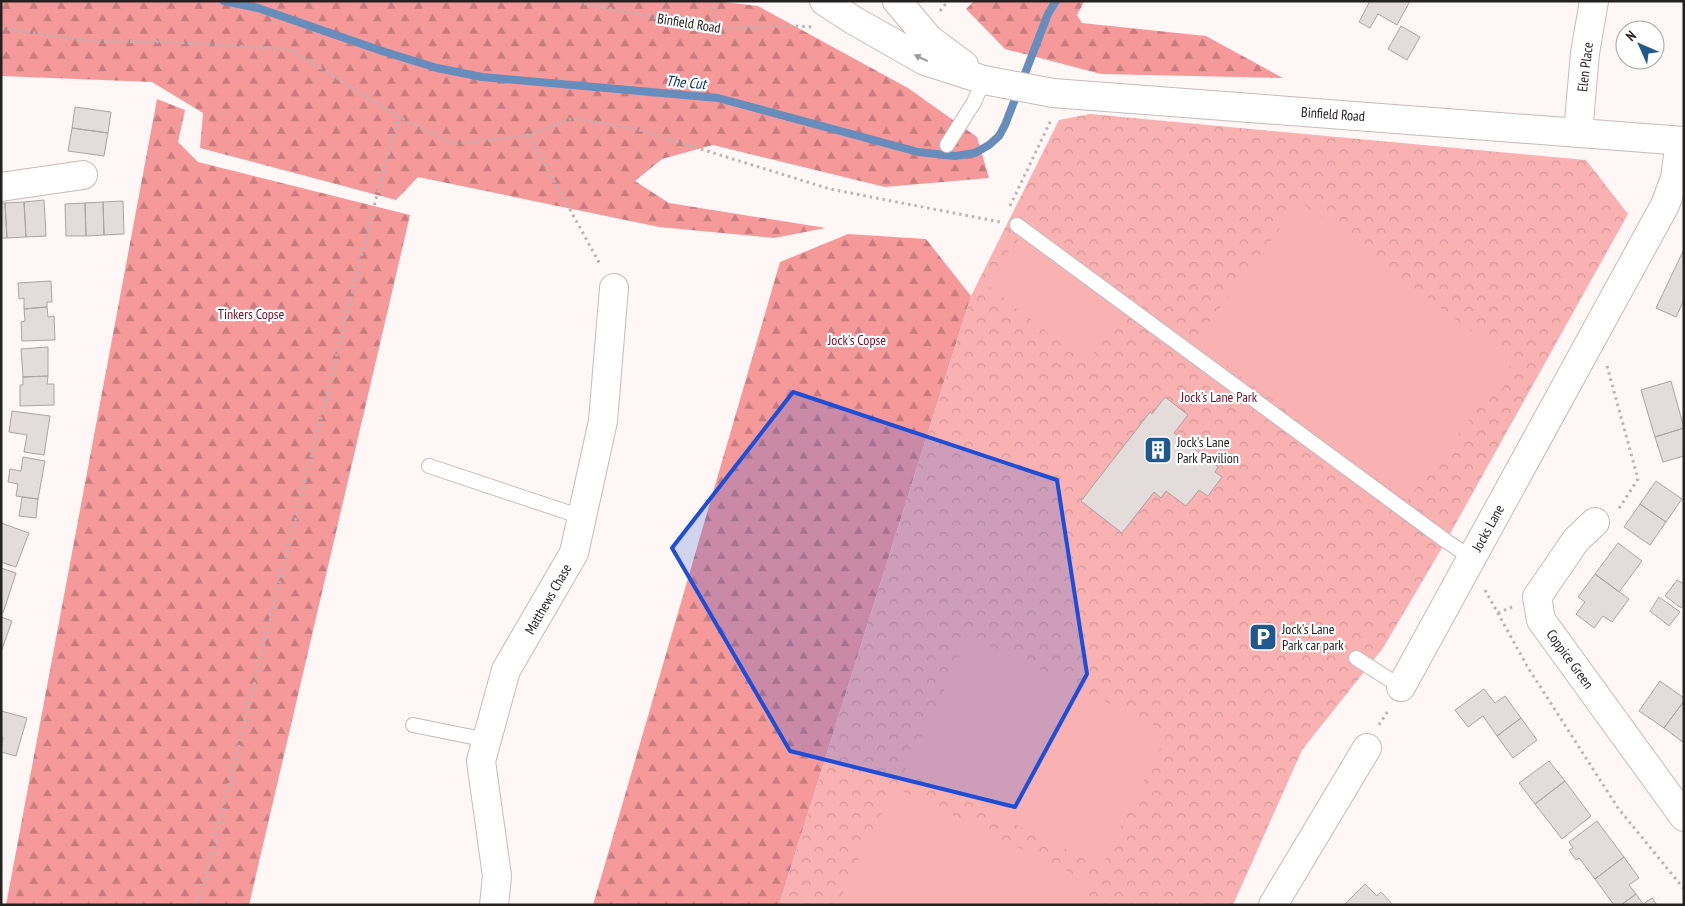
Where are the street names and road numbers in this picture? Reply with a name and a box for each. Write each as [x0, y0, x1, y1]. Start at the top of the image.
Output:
street label: Binfield Road [656, 9, 722, 37]
street label: Elen Place [1573, 41, 1597, 93]
street label: Binfield Road [1301, 103, 1365, 125]
street label: Jocks Lane [1467, 501, 1508, 555]
street label: Matthews Chase [521, 560, 576, 638]
street label: Coppice Green [1542, 626, 1598, 692]

